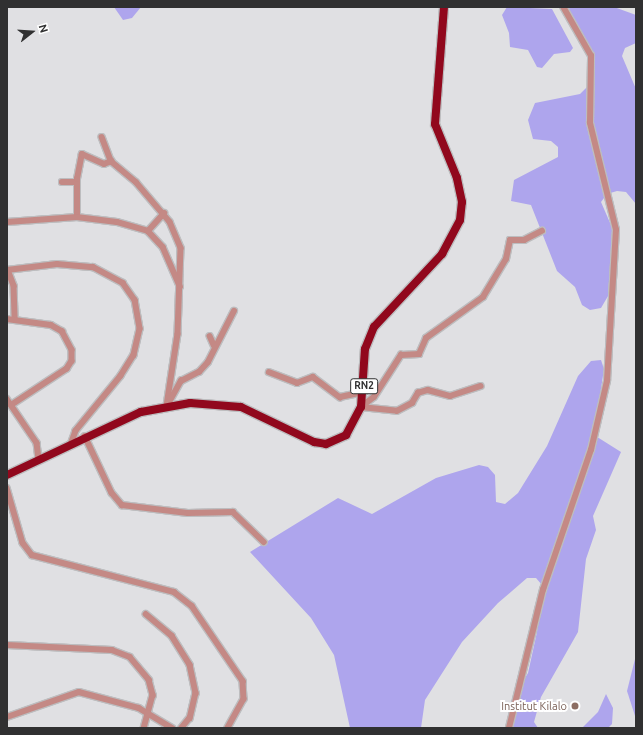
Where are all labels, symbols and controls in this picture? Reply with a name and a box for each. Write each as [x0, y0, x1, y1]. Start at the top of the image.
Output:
north arrow [12, 12, 52, 52]
text: N [37, 23, 50, 34]
road number: RN2 [350, 378, 378, 394]
place label: Institut Kilalo [501, 699, 567, 713]
marker: Institut Kilalo [570, 701, 580, 711]

